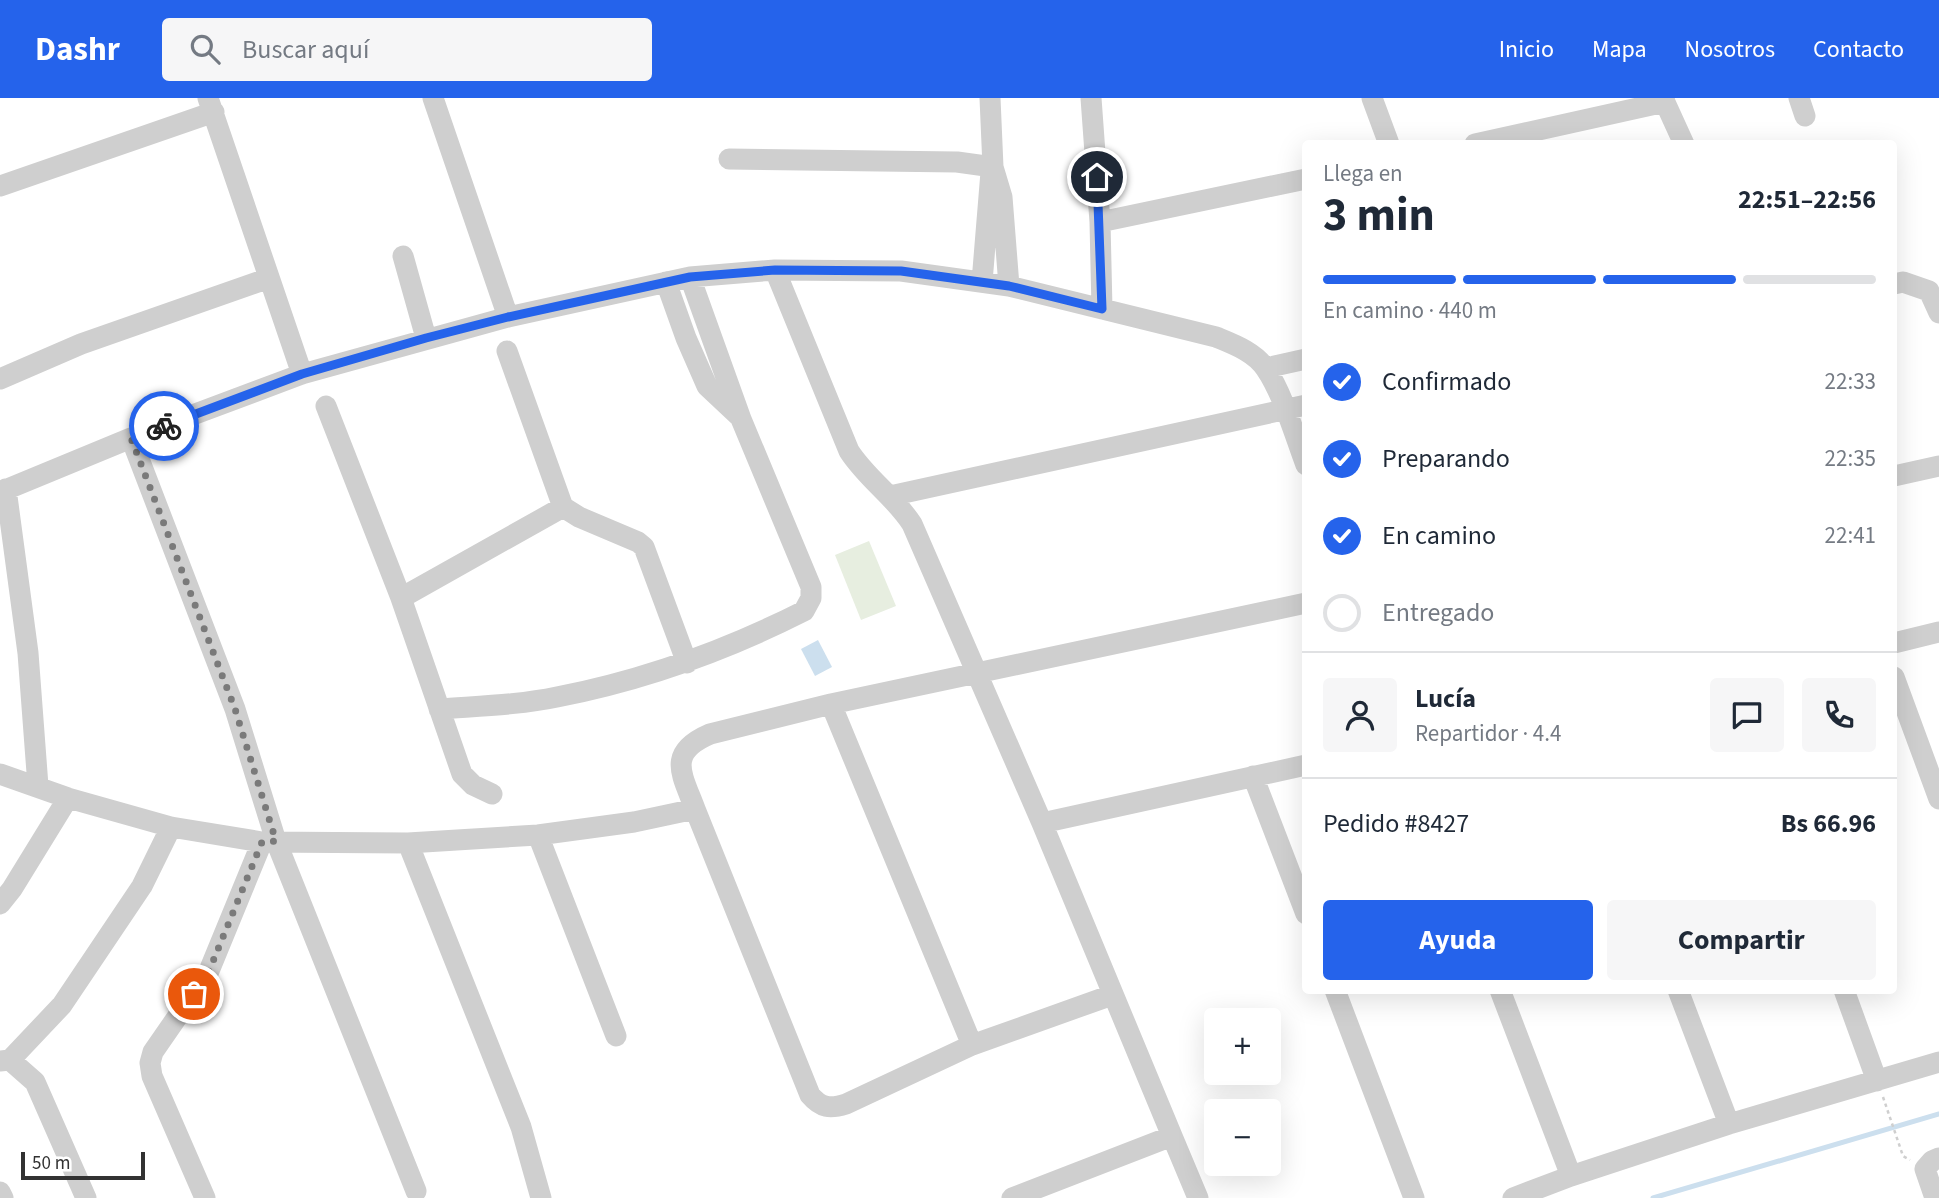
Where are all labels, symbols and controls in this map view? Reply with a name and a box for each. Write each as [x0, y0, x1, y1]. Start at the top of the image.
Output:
search box [162, 18, 652, 81]
text: Dashr [35, 26, 120, 73]
icon: search [186, 30, 224, 68]
text: Buscar aquí [242, 31, 369, 68]
text: Inicio [1499, 32, 1554, 67]
text: Mapa [1592, 32, 1647, 67]
text: Nosotros [1685, 32, 1775, 67]
text: Contacto [1813, 32, 1904, 67]
pin [1067, 147, 1127, 207]
text: Llega en [1323, 157, 1403, 190]
icon: home [1078, 158, 1116, 196]
text: 22:51–22:56 [1738, 181, 1876, 218]
text: 3 min [1323, 183, 1435, 248]
text: En camino · 440 m [1323, 294, 1497, 327]
icon: check [1323, 363, 1361, 401]
text: Confirmado [1382, 363, 1511, 400]
text: 22:33 [1825, 365, 1876, 398]
courier [129, 391, 199, 461]
icon: bike [145, 407, 183, 445]
icon: check [1323, 440, 1361, 478]
text: Preparando [1382, 440, 1510, 477]
text: 22:35 [1825, 442, 1876, 475]
icon: check [1323, 517, 1361, 555]
text: En camino [1382, 517, 1496, 554]
text: 22:41 [1825, 519, 1876, 552]
text: Entregado [1382, 594, 1494, 631]
button: person [1323, 678, 1397, 752]
button: chat [1710, 678, 1784, 752]
button: phone [1802, 678, 1876, 752]
text: Lucía [1415, 680, 1476, 717]
text: Repartidor · 4.4 [1415, 717, 1561, 750]
text: Pedido #8427 [1323, 805, 1469, 842]
text: Bs 66.96 [1781, 805, 1876, 842]
button: Ayuda [1323, 900, 1593, 980]
button: Compartir [1607, 900, 1876, 980]
pin [164, 964, 224, 1024]
icon: bag [175, 975, 213, 1013]
map controls [1204, 1008, 1281, 1176]
button: + [1204, 1008, 1281, 1085]
button: − [1204, 1099, 1281, 1176]
scale bar [21, 1149, 145, 1181]
text: 50 m [32, 1150, 70, 1177]

